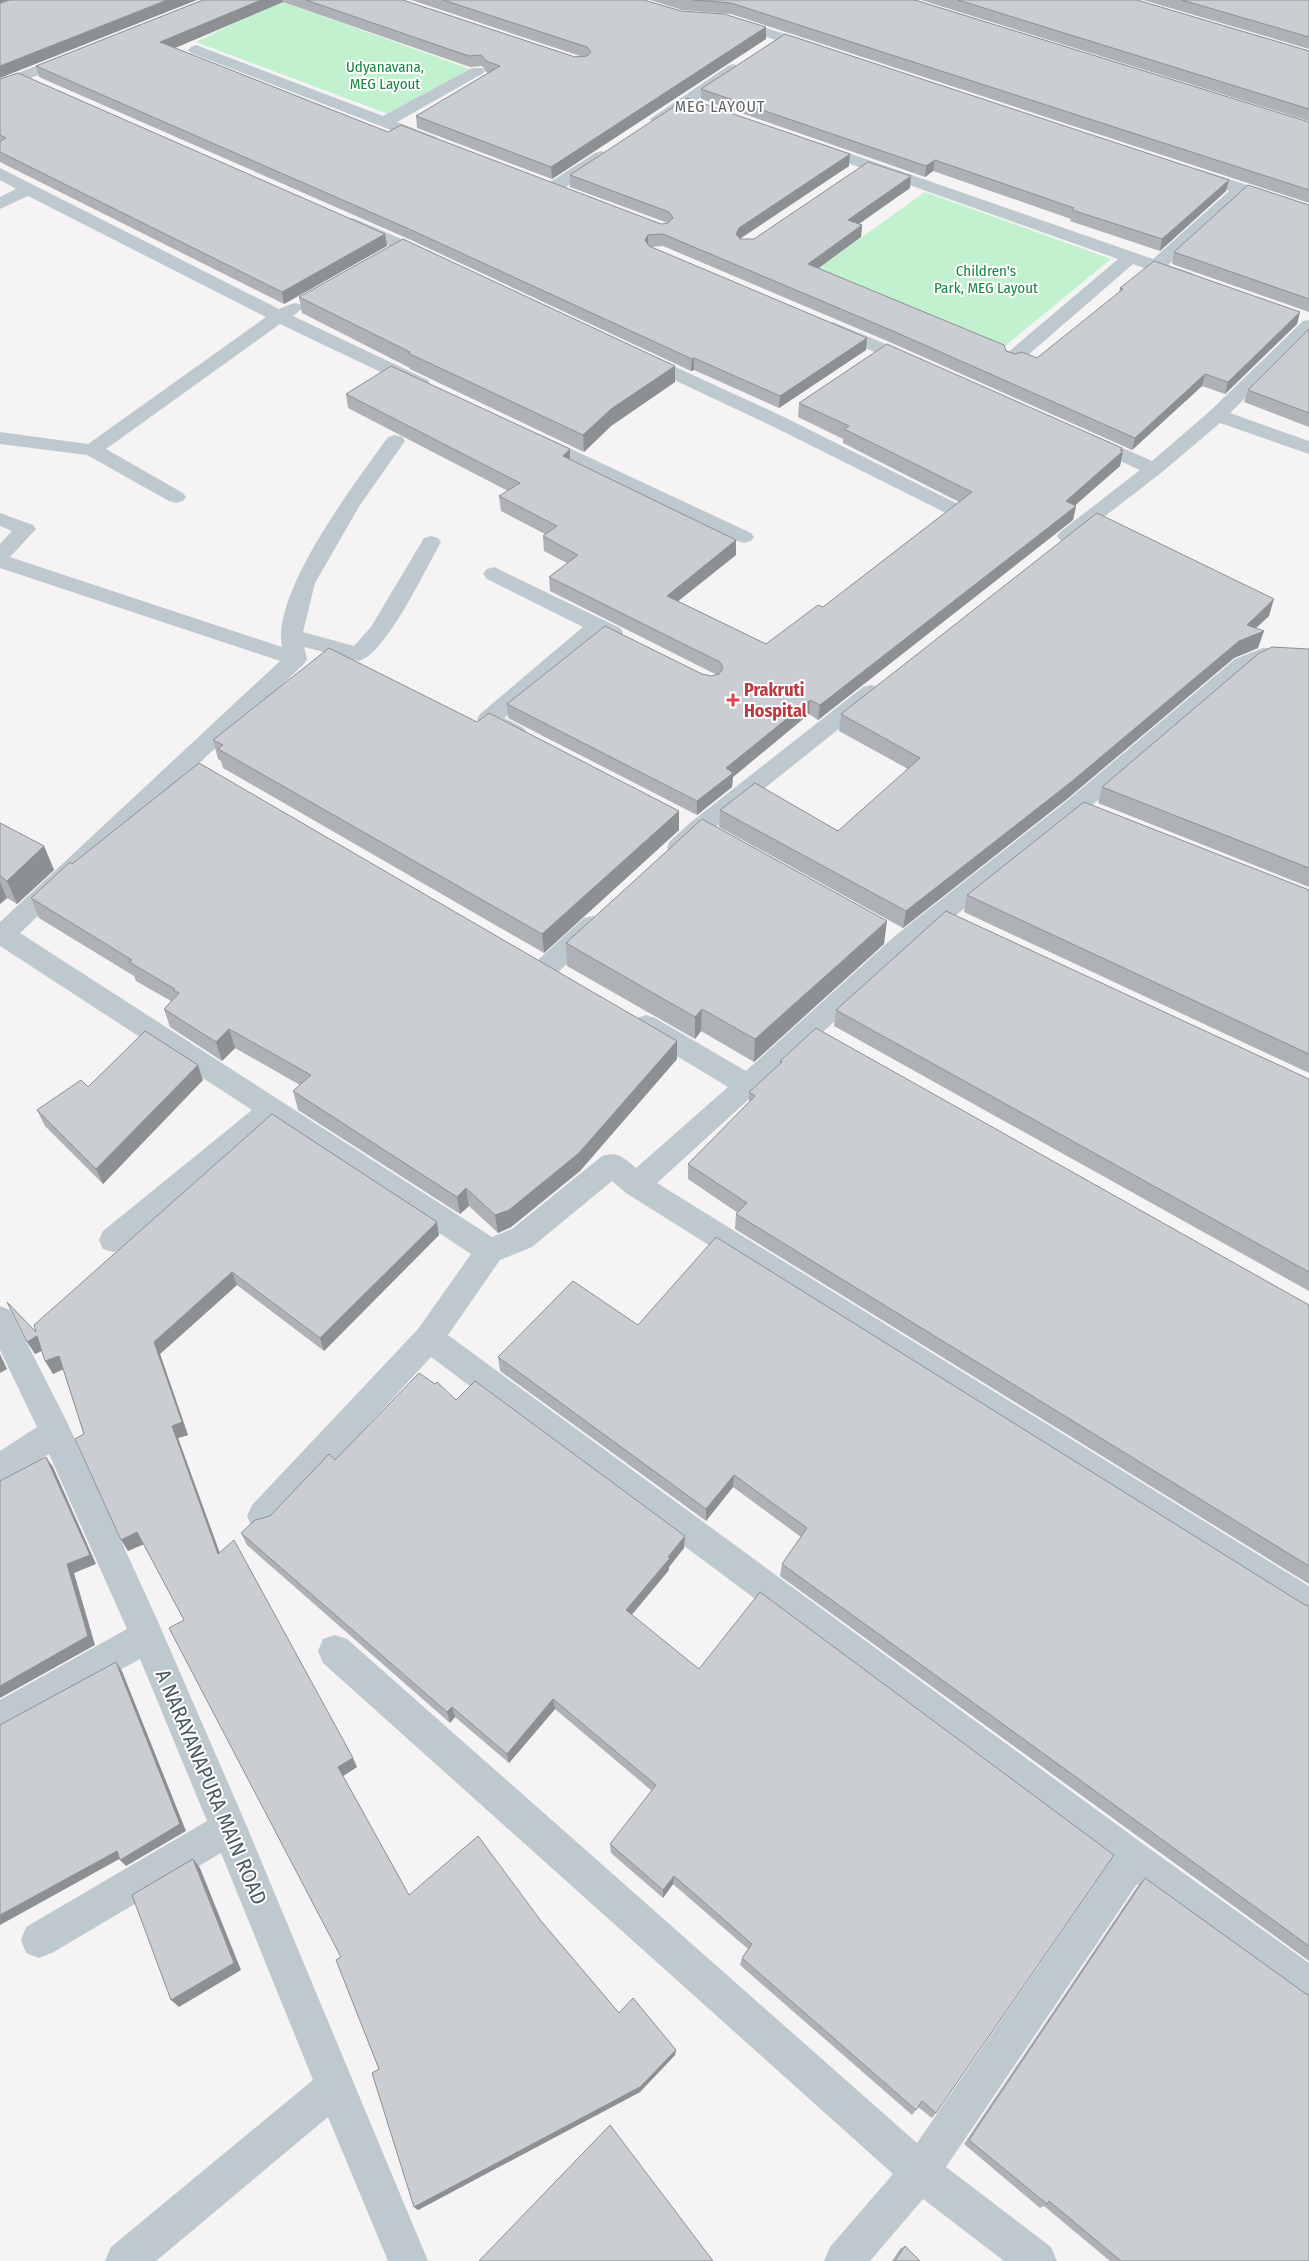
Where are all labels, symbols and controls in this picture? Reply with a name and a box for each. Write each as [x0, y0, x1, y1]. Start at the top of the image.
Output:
park label: Udyanavana, MEG Layout [346, 58, 424, 93]
district label: MEG LAYOUT [675, 97, 765, 116]
park label: Children's Park, MEG Layout [934, 262, 1038, 297]
place label: Prakruti Hospital [744, 679, 807, 722]
marker: Prakruti Hospital [726, 693, 740, 707]
street label: A NARAYANAPURA MAIN ROAD [150, 1666, 272, 1908]

